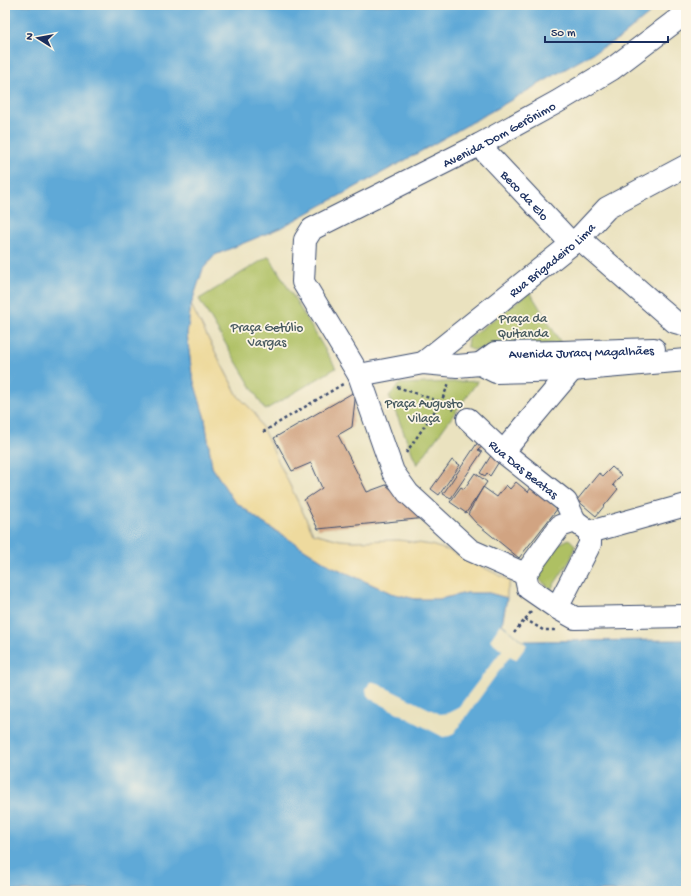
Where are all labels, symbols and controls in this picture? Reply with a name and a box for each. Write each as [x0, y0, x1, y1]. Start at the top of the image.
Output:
north arrow [18, 18, 58, 58]
scale bar [545, 18, 668, 44]
text: 50 m [551, 27, 576, 41]
text: N [24, 32, 37, 41]
street label: Avenida Dom Gerônimo [441, 99, 559, 172]
street label: Beco da Elo [496, 167, 551, 225]
street label: Rua Brigadeiro Lima [507, 220, 600, 301]
park label: Praça da Quitanda [497, 312, 549, 342]
park label: Praça Getúlio Vargas [230, 321, 303, 351]
street label: Avenida Juracy Magalhães [509, 344, 656, 363]
park label: Praça Augusto Vilaça [384, 397, 463, 427]
street label: Rua Das Beatas [485, 438, 561, 504]

